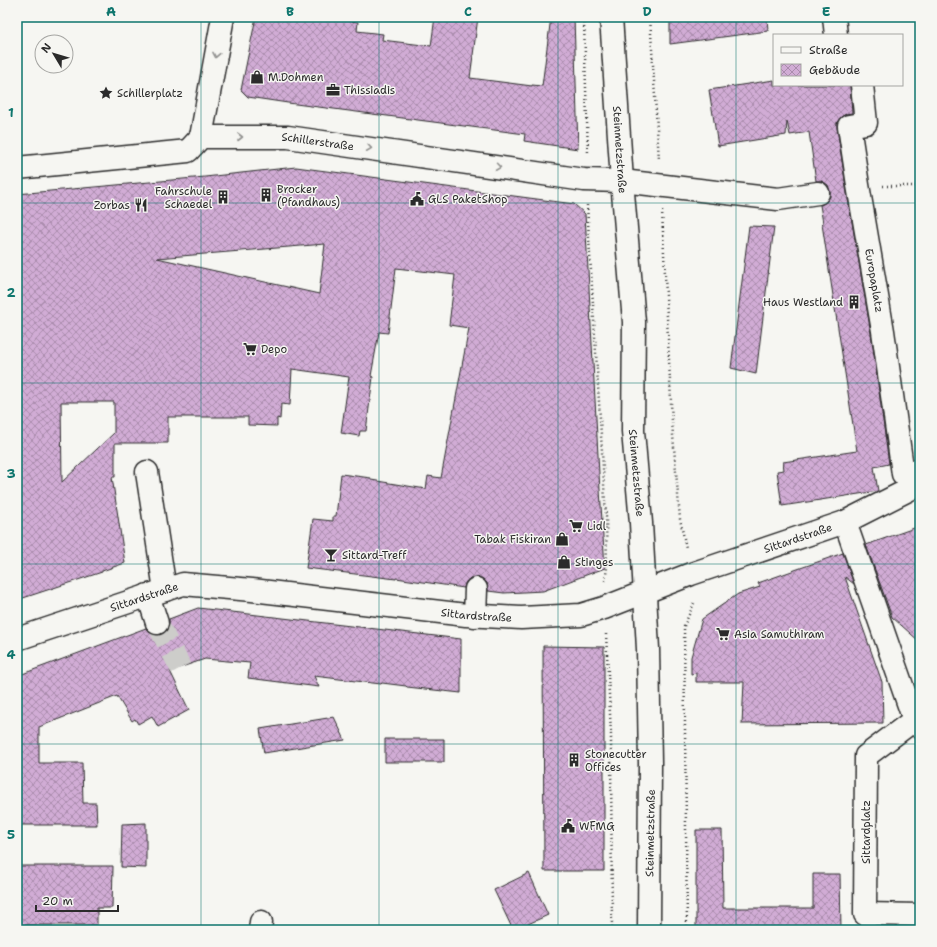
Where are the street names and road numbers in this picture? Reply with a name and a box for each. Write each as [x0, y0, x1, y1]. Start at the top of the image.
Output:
street label: Steinmetzstraße [609, 105, 630, 194]
street label: Schillerstraße [282, 130, 355, 154]
street label: Europaplatz [861, 247, 887, 314]
street label: Steinmetzstraße [625, 429, 647, 517]
street label: Sittardstraße [762, 520, 834, 557]
street label: Sittardstraße [108, 579, 181, 616]
street label: Sittardstraße [440, 605, 512, 625]
street label: Steinmetzstraße [642, 789, 659, 877]
street label: Sittardplatz [859, 800, 874, 864]

